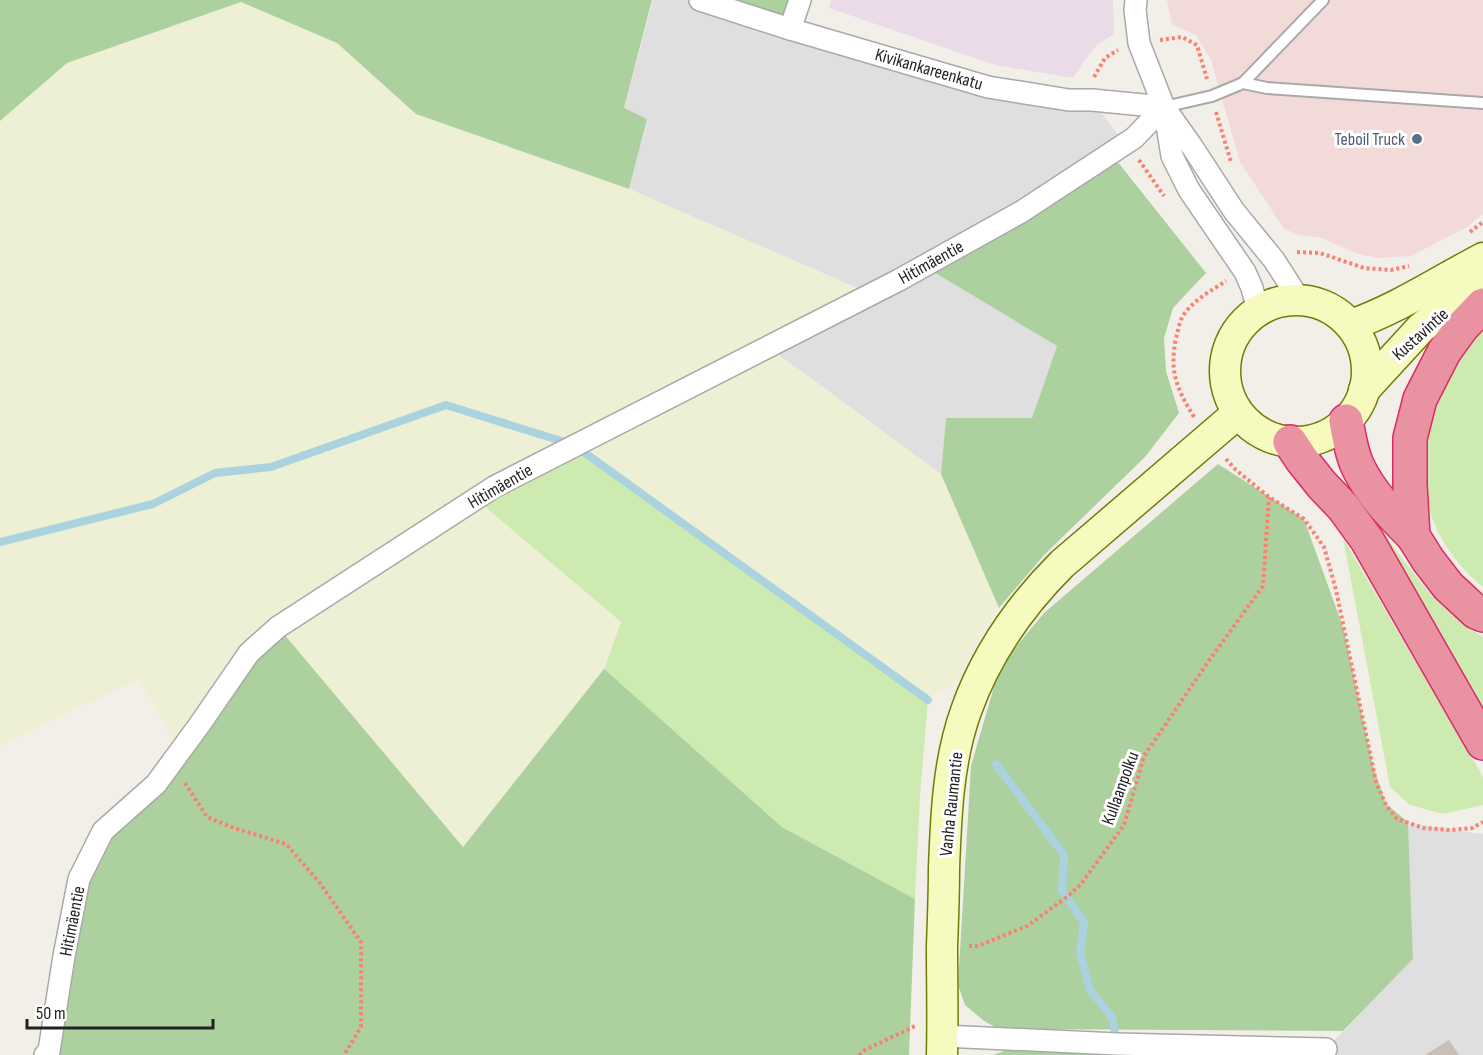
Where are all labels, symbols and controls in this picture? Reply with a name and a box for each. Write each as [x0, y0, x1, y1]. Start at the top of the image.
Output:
street label: Kivikankareenkatu [873, 44, 985, 95]
place label: Teboil Truck [1334, 129, 1405, 150]
marker: Teboil Truck [1410, 132, 1424, 146]
street label: Hitimäentie [895, 236, 967, 289]
street label: Kustavintie [1388, 304, 1453, 365]
street label: Hitimäentie [464, 460, 536, 513]
street label: Kullaanpolku [1098, 749, 1143, 828]
street label: Vanha Raumantie [936, 751, 967, 857]
street label: Hitimäentie [55, 884, 90, 958]
scale bar [27, 992, 213, 1030]
text: 50 m [36, 1003, 66, 1024]

